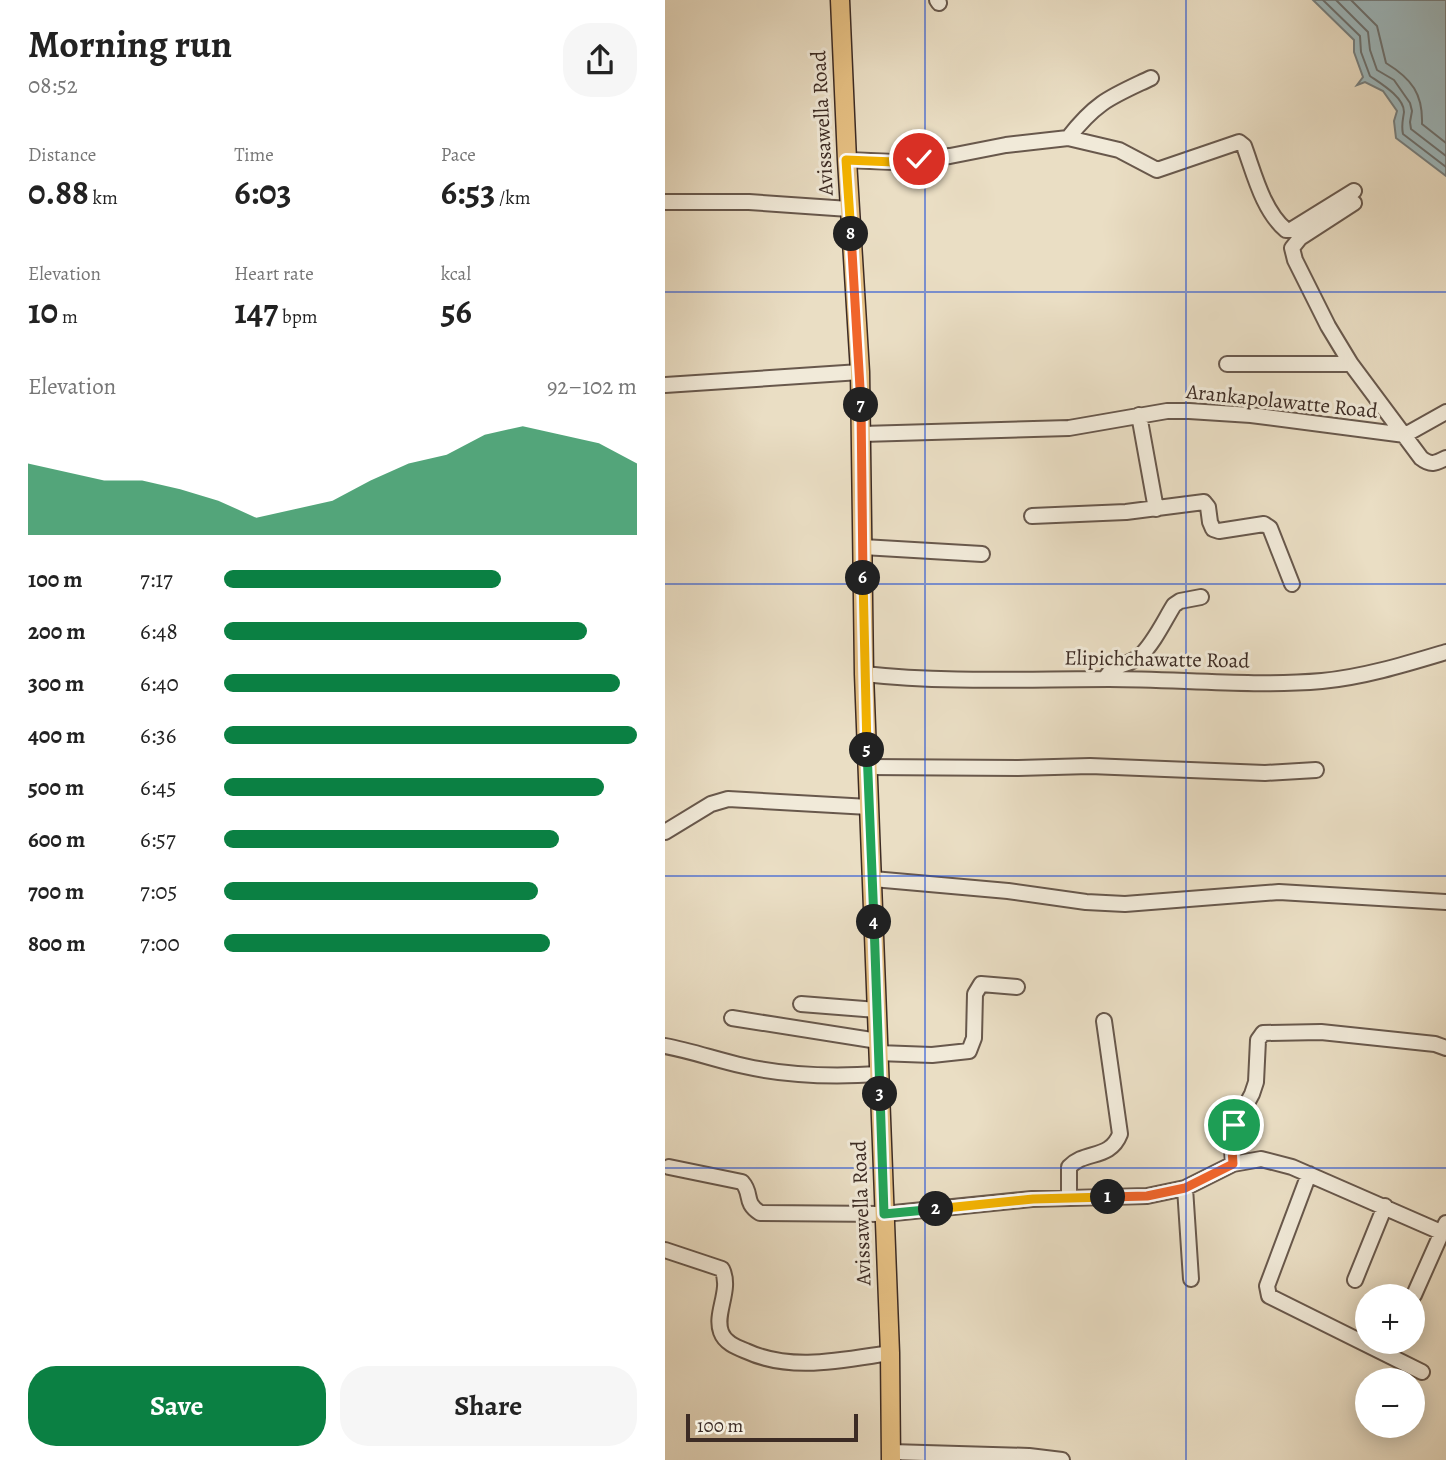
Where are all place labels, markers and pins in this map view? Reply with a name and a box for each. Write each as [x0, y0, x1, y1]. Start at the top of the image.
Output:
pin [889, 129, 949, 189]
pin: 8 [833, 216, 869, 252]
pin: 7 [843, 388, 879, 422]
pin: 6 [845, 560, 881, 596]
pin: 5 [849, 732, 885, 768]
pin: 4 [857, 904, 892, 940]
pin: 3 [863, 1076, 897, 1112]
pin [1204, 1095, 1264, 1155]
pin: 1 [1091, 1180, 1125, 1214]
pin: 2 [919, 1192, 953, 1226]

